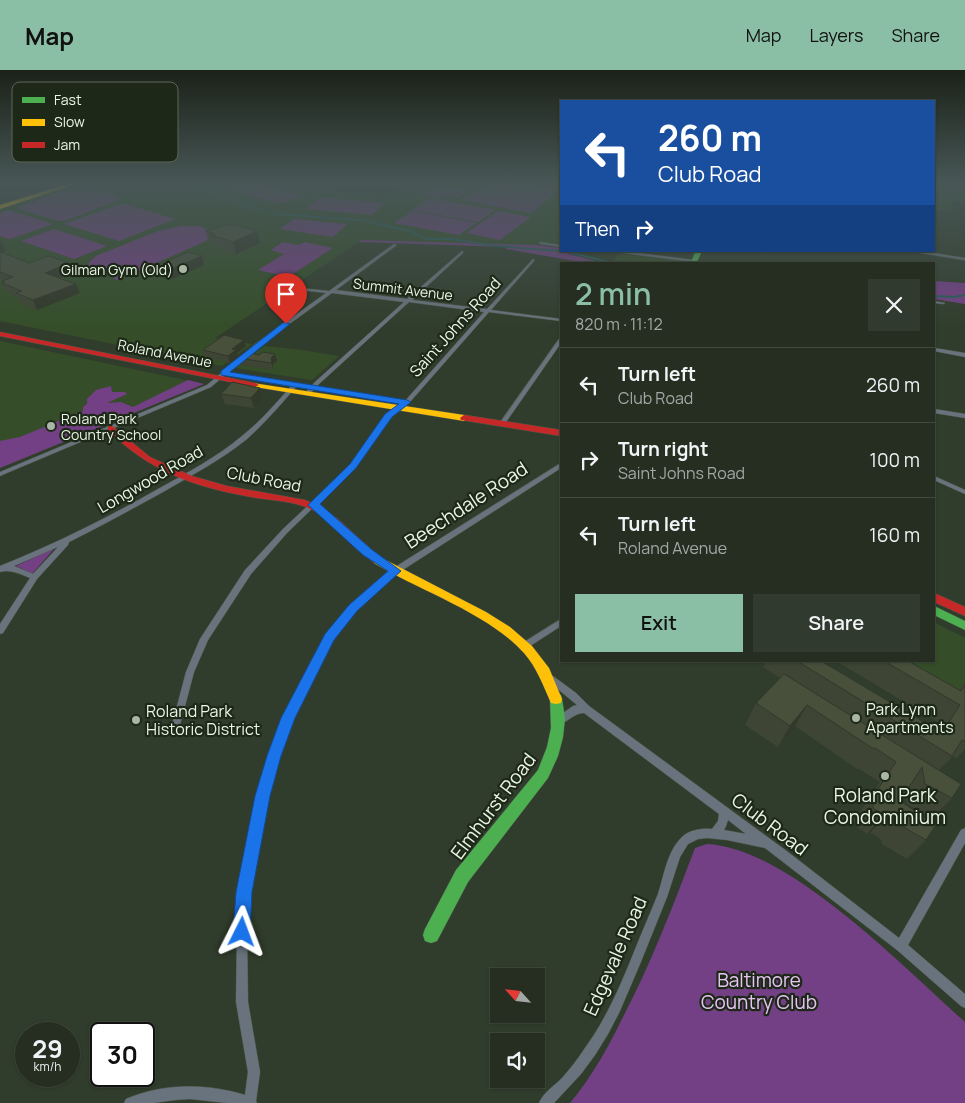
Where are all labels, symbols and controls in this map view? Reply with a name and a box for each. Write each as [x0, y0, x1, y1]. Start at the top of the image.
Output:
text: Map [25, 19, 74, 52]
text: Map [746, 23, 781, 47]
text: Layers [809, 23, 863, 47]
text: Share [891, 23, 940, 47]
legend [12, 82, 178, 162]
text: Fast [54, 90, 82, 109]
text: Slow [54, 112, 85, 131]
text: 260 m [658, 114, 762, 162]
icon: left [575, 120, 640, 185]
text: Jam [54, 135, 80, 154]
text: Club Road [658, 159, 762, 189]
icon: right [630, 215, 658, 243]
text: Then [575, 216, 620, 242]
place label: Gilman Gym (Old) [61, 260, 173, 279]
marker: Gilman Gym (Old) [177, 263, 189, 275]
street label: Saint Johns Road [404, 272, 506, 382]
pin [265, 273, 307, 324]
street label: Summit Avenue [352, 273, 454, 305]
text: 2 min [575, 273, 651, 314]
button: close [868, 279, 920, 331]
icon: arrive [272, 280, 300, 308]
text: 820 m · 11:12 [575, 313, 663, 335]
street label: Roland Avenue [116, 335, 214, 371]
text: Turn left [618, 361, 696, 387]
icon: left [575, 371, 603, 399]
text: 260 m [866, 372, 920, 398]
text: Club Road [618, 387, 693, 409]
place label: Roland Park Country School [61, 409, 161, 444]
marker: Roland Park Country School [45, 420, 57, 432]
text: Turn right [618, 436, 708, 462]
street label: Longwood Road [93, 440, 207, 518]
icon: right [575, 446, 603, 474]
text: 100 m [869, 447, 920, 473]
street label: Beechdale Road [399, 455, 533, 555]
street label: Club Road [225, 461, 303, 497]
text: Saint Johns Road [618, 462, 745, 484]
text: Turn left [618, 511, 696, 537]
icon: left [575, 521, 603, 549]
text: 160 m [869, 522, 920, 548]
text: Roland Avenue [618, 537, 727, 559]
button: Exit [575, 594, 743, 652]
button: Share [753, 594, 920, 652]
place label: Park Lynn Apartments [866, 698, 954, 738]
place label: Roland Park Historic District [146, 700, 260, 740]
marker: Park Lynn Apartments [850, 712, 862, 724]
marker: Roland Park Historic District [130, 714, 142, 726]
street label: Elmhurst Road [444, 748, 542, 864]
marker: Roland Park Condominium [879, 770, 891, 782]
place label: Roland Park Condominium [824, 782, 946, 830]
street label: Club Road [726, 787, 814, 861]
street label: Edgevale Road [577, 892, 653, 1020]
position arrow [215, 905, 267, 957]
park label: Baltimore Country Club [701, 967, 817, 1015]
north arrow [490, 968, 545, 1022]
map controls [490, 968, 545, 1088]
speed limit sign: 30 [90, 1022, 155, 1087]
text: 29 [32, 1031, 63, 1066]
button: sound [490, 1033, 545, 1088]
text: km/h [34, 1058, 61, 1075]

